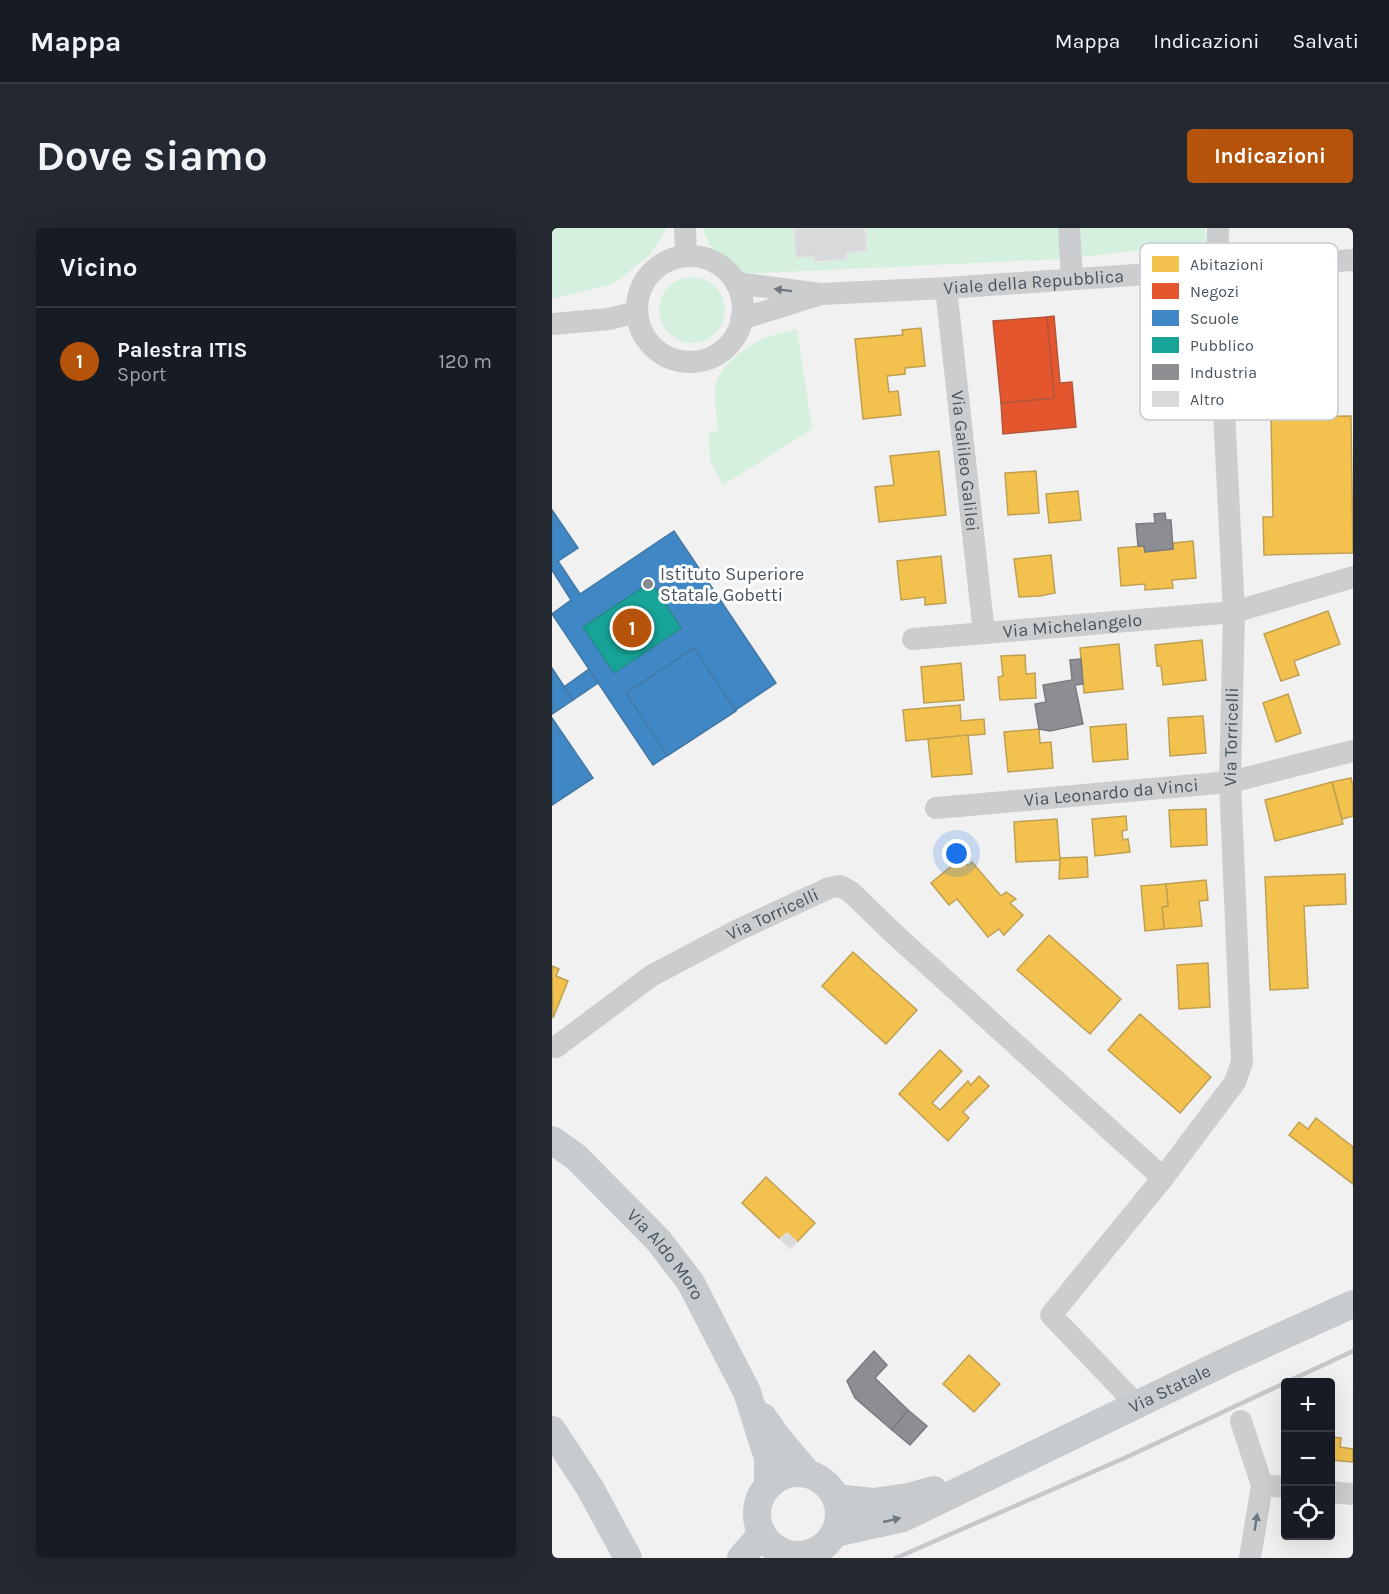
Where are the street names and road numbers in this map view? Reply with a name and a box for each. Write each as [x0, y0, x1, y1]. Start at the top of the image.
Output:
street label: Viale della Repubblica [943, 265, 1125, 299]
street label: Via Galileo Galilei [946, 389, 984, 533]
street label: Via Michelangelo [1002, 609, 1143, 642]
street label: Via Torricelli [1219, 687, 1243, 787]
street label: Via Leonardo da Vinci [1023, 774, 1200, 811]
street label: Via Torricelli [722, 883, 822, 945]
street label: Via Aldo Moro [622, 1204, 709, 1303]
street label: Via Statale [1125, 1360, 1214, 1418]

